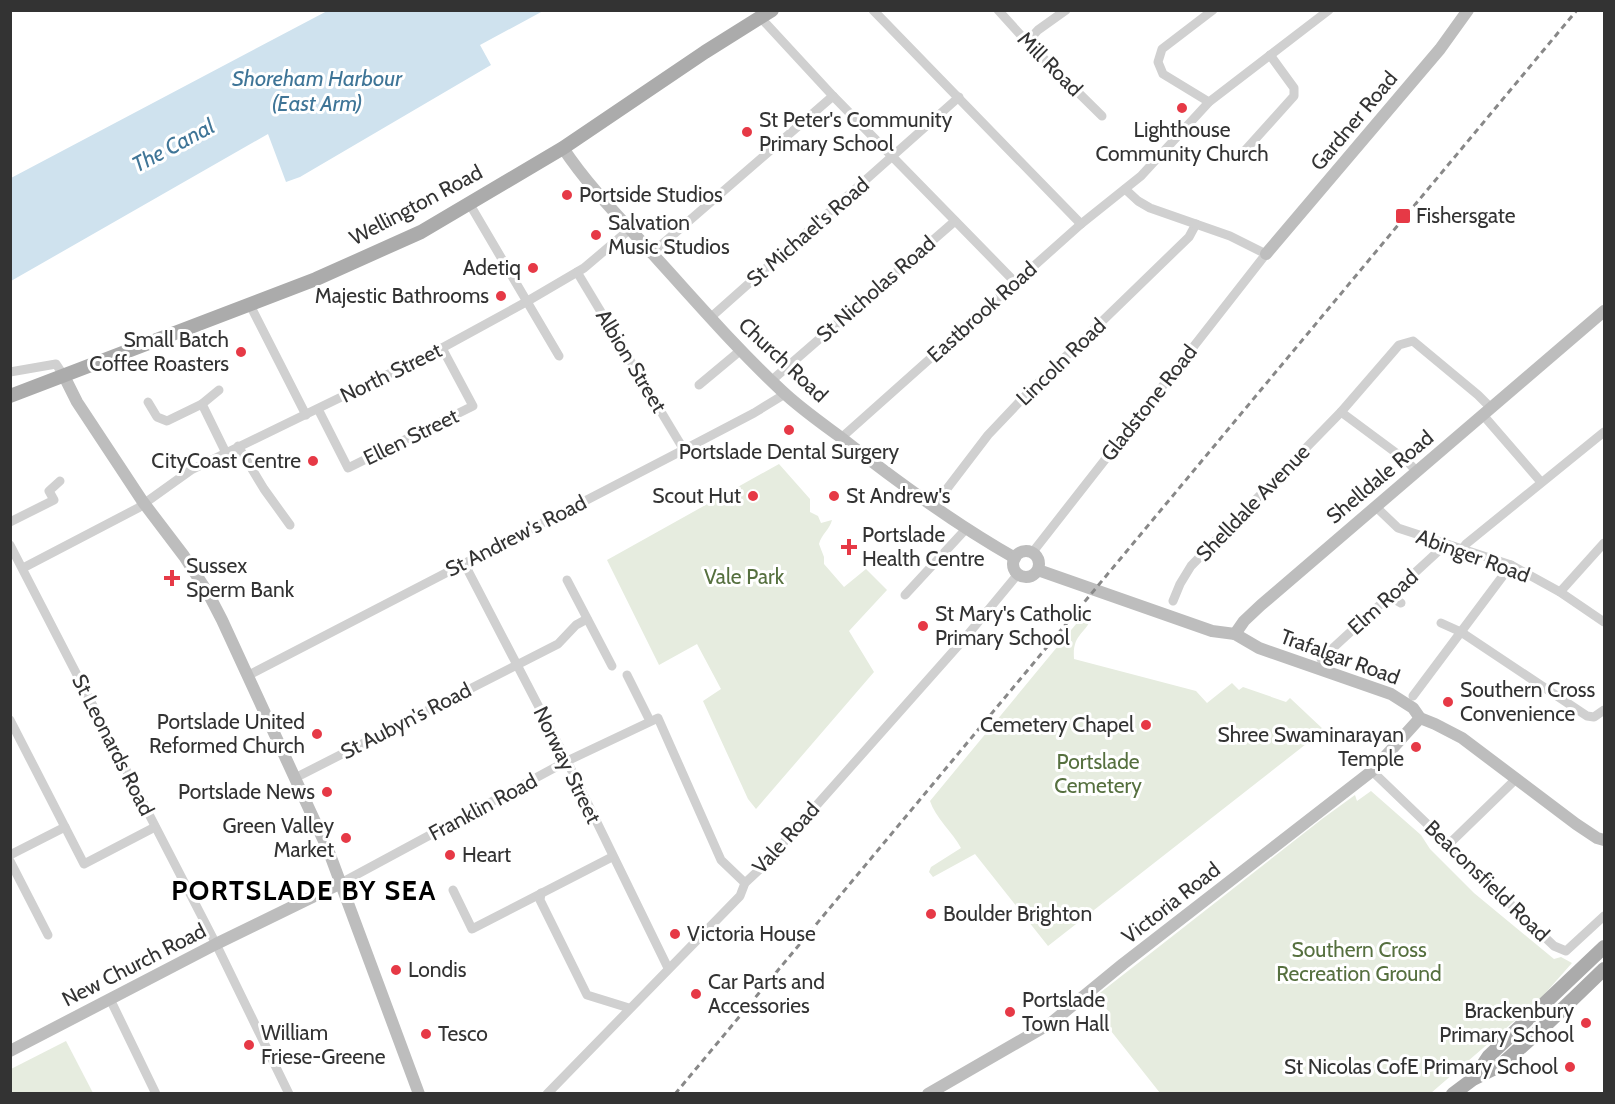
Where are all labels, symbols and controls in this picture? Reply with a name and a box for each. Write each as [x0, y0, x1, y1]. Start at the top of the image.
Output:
street label: Mill Road [1013, 26, 1088, 101]
water label: Shoreham Harbour (East Arm) [232, 65, 403, 117]
street label: Gardner Road [1305, 66, 1402, 175]
marker: Lighthouse Community Church [1175, 101, 1189, 115]
place label: St Peter's Community Primary School [759, 107, 953, 156]
water label: The Canal [127, 112, 220, 178]
place label: Lighthouse Community Church [1095, 117, 1269, 166]
marker: St Peter's Community Primary School [740, 125, 754, 139]
street label: Wellington Road [345, 159, 486, 250]
street label: St Michael's Road [741, 172, 874, 292]
place label: Portside Studios [579, 182, 723, 207]
marker: Portside Studios [560, 188, 574, 202]
place label: Fishersgate [1416, 203, 1516, 228]
marker: Fishersgate [1394, 207, 1412, 225]
place label: Salvation Music Studios [608, 210, 730, 259]
marker: Salvation Music Studios [589, 228, 603, 242]
street label: St Nicholas Road [811, 230, 940, 347]
place label: Adetiq [463, 255, 521, 280]
street label: Eastbrook Road [922, 256, 1041, 367]
marker: Adetiq [526, 261, 540, 275]
place label: Majestic Bathrooms [315, 283, 489, 309]
marker: Majestic Bathrooms [494, 289, 508, 303]
street label: Albion Street [591, 305, 672, 417]
street label: Church Road [734, 312, 833, 407]
street label: Lincoln Road [1011, 313, 1111, 410]
place label: Small Batch Coffee Roasters [89, 327, 229, 376]
street label: North Street [336, 337, 446, 408]
street label: Gladstone Road [1095, 340, 1202, 466]
marker: Small Batch Coffee Roasters [234, 345, 248, 359]
street label: Ellen Street [359, 403, 462, 470]
marker: Portslade Dental Surgery [782, 423, 796, 437]
street label: Shelldale Road [1321, 425, 1438, 529]
place label: Portslade Dental Surgery [679, 439, 900, 464]
street label: Shelldale Avenue [1191, 439, 1315, 566]
place label: CityCoast Centre [151, 448, 301, 473]
marker: CityCoast Centre [306, 454, 320, 468]
place label: Scout Hut [652, 483, 741, 508]
place label: St Andrew's [846, 483, 951, 508]
street label: St Andrew's Road [441, 489, 590, 582]
marker: Scout Hut [746, 489, 760, 503]
marker: St Andrew's [827, 489, 841, 503]
place label: Portslade Health Centre [862, 522, 985, 571]
street label: Abinger Road [1413, 523, 1533, 588]
marker: Portslade Health Centre [840, 538, 858, 556]
place label: Sussex Sperm Bank [186, 553, 295, 602]
park label: Vale Park [704, 564, 785, 589]
street label: Elm Road [1343, 564, 1423, 639]
marker: Sussex Sperm Bank [163, 569, 181, 587]
place label: St Mary's Catholic Primary School [935, 601, 1092, 650]
marker: St Mary's Catholic Primary School [916, 619, 930, 633]
street label: Trafalgar Road [1277, 623, 1403, 690]
street label: St Leonards Road [67, 670, 160, 820]
street label: St Aubyn's Road [336, 677, 475, 764]
place label: Southern Cross Convenience [1460, 677, 1596, 726]
marker: Southern Cross Convenience [1441, 695, 1455, 709]
street label: Norway Street [528, 702, 606, 827]
place label: Portslade United Reformed Church [149, 709, 305, 758]
place label: Cemetery Chapel [980, 712, 1134, 737]
marker: Cemetery Chapel [1139, 718, 1153, 732]
place label: Shree Swaminarayan Temple [1218, 722, 1404, 771]
marker: Portslade United Reformed Church [310, 727, 324, 741]
marker: Shree Swaminarayan Temple [1409, 740, 1423, 754]
park label: Portslade Cemetery [1054, 749, 1142, 798]
street label: Franklin Road [424, 768, 541, 846]
place label: Portslade News [178, 779, 315, 804]
marker: Portslade News [320, 785, 334, 799]
street label: Vale Road [747, 797, 824, 879]
place label: Green Valley Market [223, 813, 334, 862]
street label: Beaconsfield Road [1420, 815, 1555, 946]
marker: Green Valley Market [339, 831, 353, 845]
place label: Heart [462, 842, 511, 867]
marker: Heart [443, 848, 457, 862]
street label: Victoria Road [1117, 857, 1225, 949]
district label: PORTSLADE BY SEA [171, 874, 437, 907]
place label: Boulder Brighton [943, 901, 1092, 926]
marker: Boulder Brighton [924, 907, 938, 921]
street label: New Church Road [58, 918, 210, 1012]
place label: Victoria House [687, 921, 816, 946]
marker: Victoria House [668, 927, 682, 941]
park label: Southern Cross Recreation Ground [1276, 937, 1442, 986]
place label: Londis [408, 957, 467, 982]
marker: Londis [389, 963, 403, 977]
place label: Car Parts and Accessories [708, 969, 825, 1018]
marker: Car Parts and Accessories [689, 987, 703, 1001]
place label: Portslade Town Hall [1022, 987, 1109, 1036]
place label: Brackenbury Primary School [1439, 998, 1574, 1047]
marker: Portslade Town Hall [1003, 1005, 1017, 1019]
marker: Brackenbury Primary School [1579, 1016, 1593, 1030]
place label: William Friese-Greene [261, 1020, 386, 1069]
place label: Tesco [438, 1021, 488, 1046]
marker: Tesco [419, 1027, 433, 1041]
marker: William Friese-Greene [242, 1038, 256, 1052]
place label: St Nicolas CofE Primary School [1284, 1054, 1558, 1079]
marker: St Nicolas CofE Primary School [1563, 1060, 1577, 1074]

